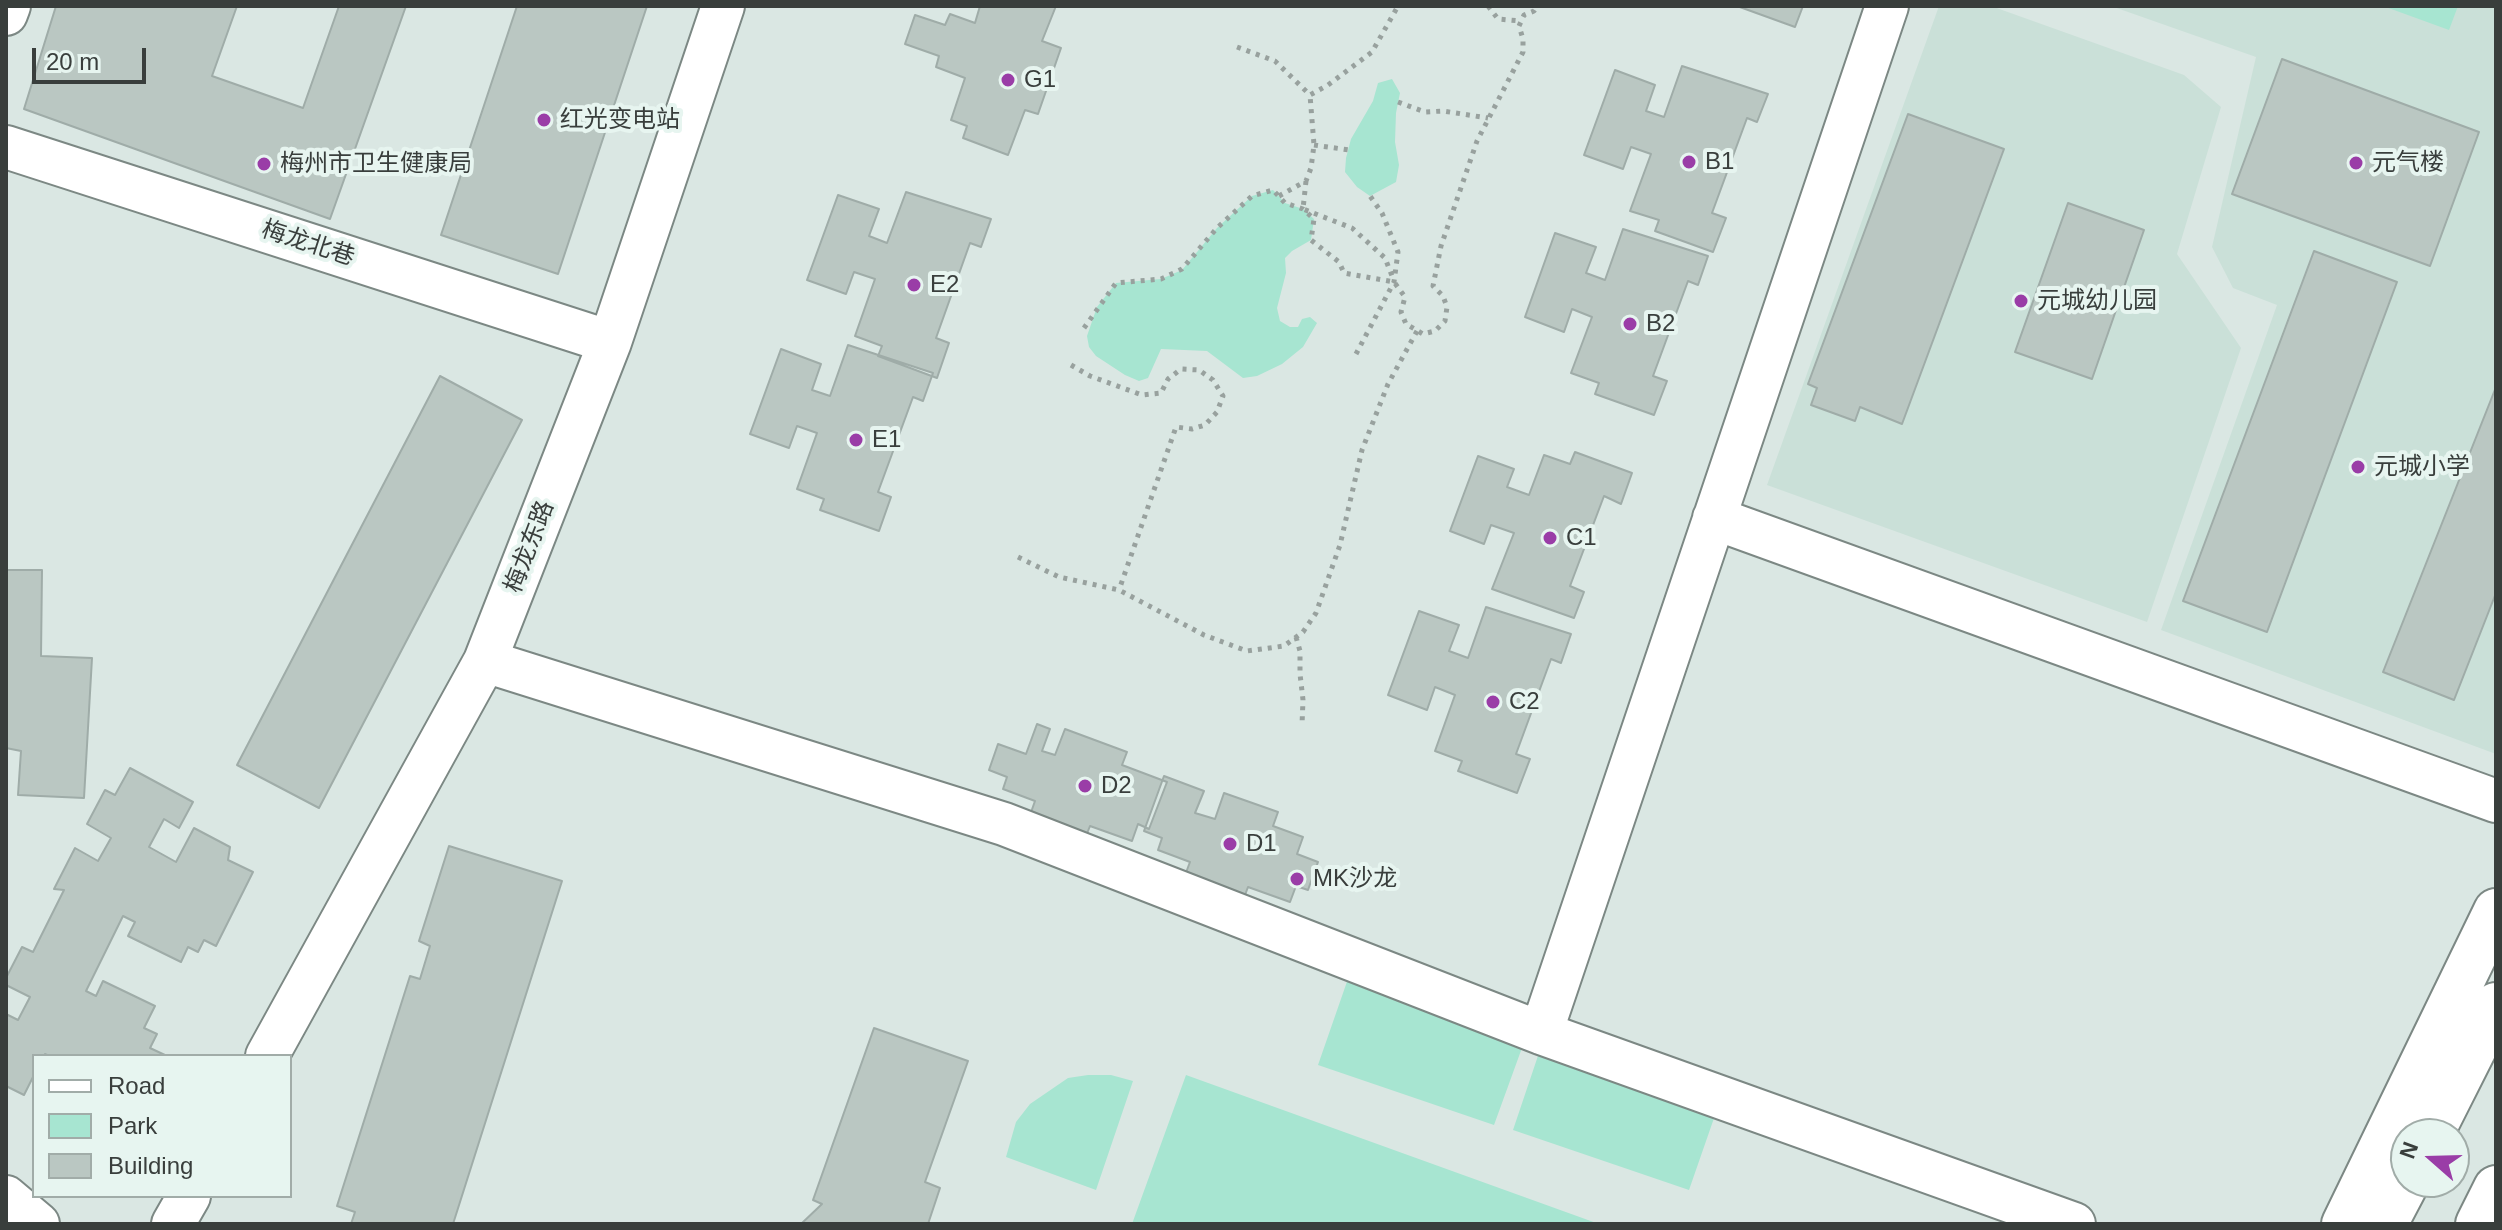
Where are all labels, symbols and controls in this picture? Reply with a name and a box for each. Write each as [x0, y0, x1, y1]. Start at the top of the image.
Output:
scale bar [36, 32, 150, 82]
text: 20 m [46, 48, 99, 75]
place label: G1 [1024, 66, 1056, 94]
marker: G1 [999, 71, 1017, 89]
place label: 红光变电站 [560, 106, 680, 134]
marker: 红光变电站 [535, 111, 553, 129]
place label: B1 [1705, 148, 1734, 176]
place label: 元气楼 [2372, 149, 2444, 177]
place label: 梅州市卫生健康局 [280, 150, 472, 178]
marker: B1 [1680, 153, 1698, 171]
marker: 元气楼 [2347, 154, 2365, 172]
marker: 梅州市卫生健康局 [255, 155, 273, 173]
street label: 梅龙北巷 [258, 215, 358, 273]
place label: E2 [930, 271, 959, 299]
marker: E2 [905, 276, 923, 294]
place label: 元城幼儿园 [2037, 287, 2157, 315]
marker: 元城幼儿园 [2012, 292, 2030, 310]
place label: B2 [1646, 310, 1675, 338]
marker: B2 [1621, 315, 1639, 333]
place label: E1 [872, 426, 901, 454]
marker: E1 [847, 431, 865, 449]
place label: 元城小学 [2374, 453, 2470, 481]
marker: 元城小学 [2349, 458, 2367, 476]
street label: 梅龙东路 [499, 497, 561, 597]
place label: C1 [1566, 524, 1597, 552]
marker: C1 [1541, 529, 1559, 547]
place label: C2 [1509, 688, 1540, 716]
marker: C2 [1484, 693, 1502, 711]
place label: D2 [1101, 772, 1132, 800]
marker: D2 [1076, 777, 1094, 795]
place label: D1 [1246, 830, 1277, 858]
marker: D1 [1221, 835, 1239, 853]
place label: MK沙龙 [1313, 865, 1397, 893]
marker: MK沙龙 [1288, 870, 1306, 888]
legend [32, 1054, 292, 1198]
text: Road [108, 1072, 165, 1099]
text: Park [108, 1112, 157, 1139]
north arrow [2390, 1118, 2470, 1198]
text: N [2394, 1139, 2423, 1162]
text: Building [108, 1152, 193, 1179]

